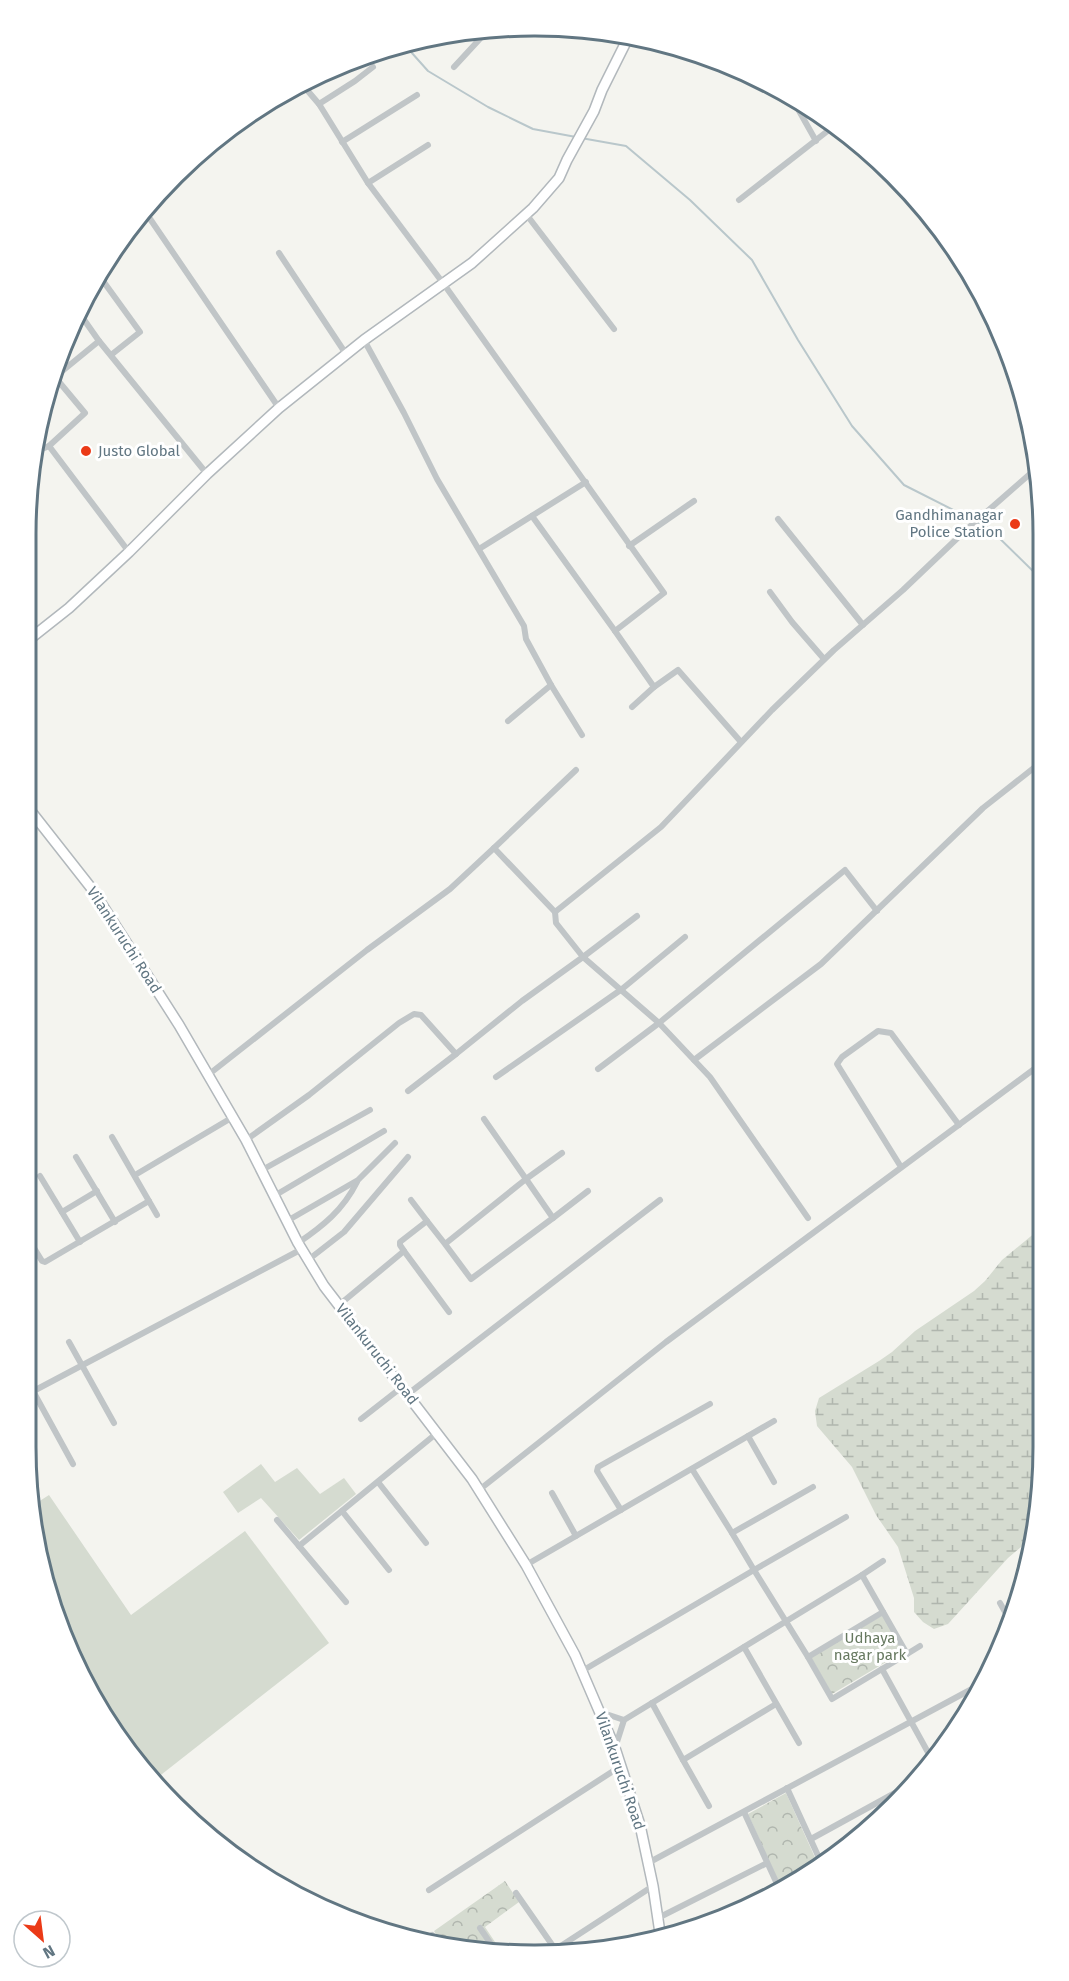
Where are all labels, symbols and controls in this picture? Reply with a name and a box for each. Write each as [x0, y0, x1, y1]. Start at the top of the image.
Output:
place label: Justo Global [98, 442, 181, 460]
marker: Justo Global [79, 444, 93, 458]
place label: Gandhimanagar Police Station [895, 506, 1003, 541]
marker: Gandhimanagar Police Station [1008, 517, 1022, 531]
street label: Vilankuruchi Road [83, 883, 165, 997]
street label: Vilankuruchi Road [332, 1300, 422, 1408]
park label: Udhaya nagar park [834, 1629, 907, 1664]
street label: Vilankuruchi Road [591, 1710, 649, 1832]
north arrow [12, 1909, 72, 1969]
text: N [40, 1941, 58, 1963]

